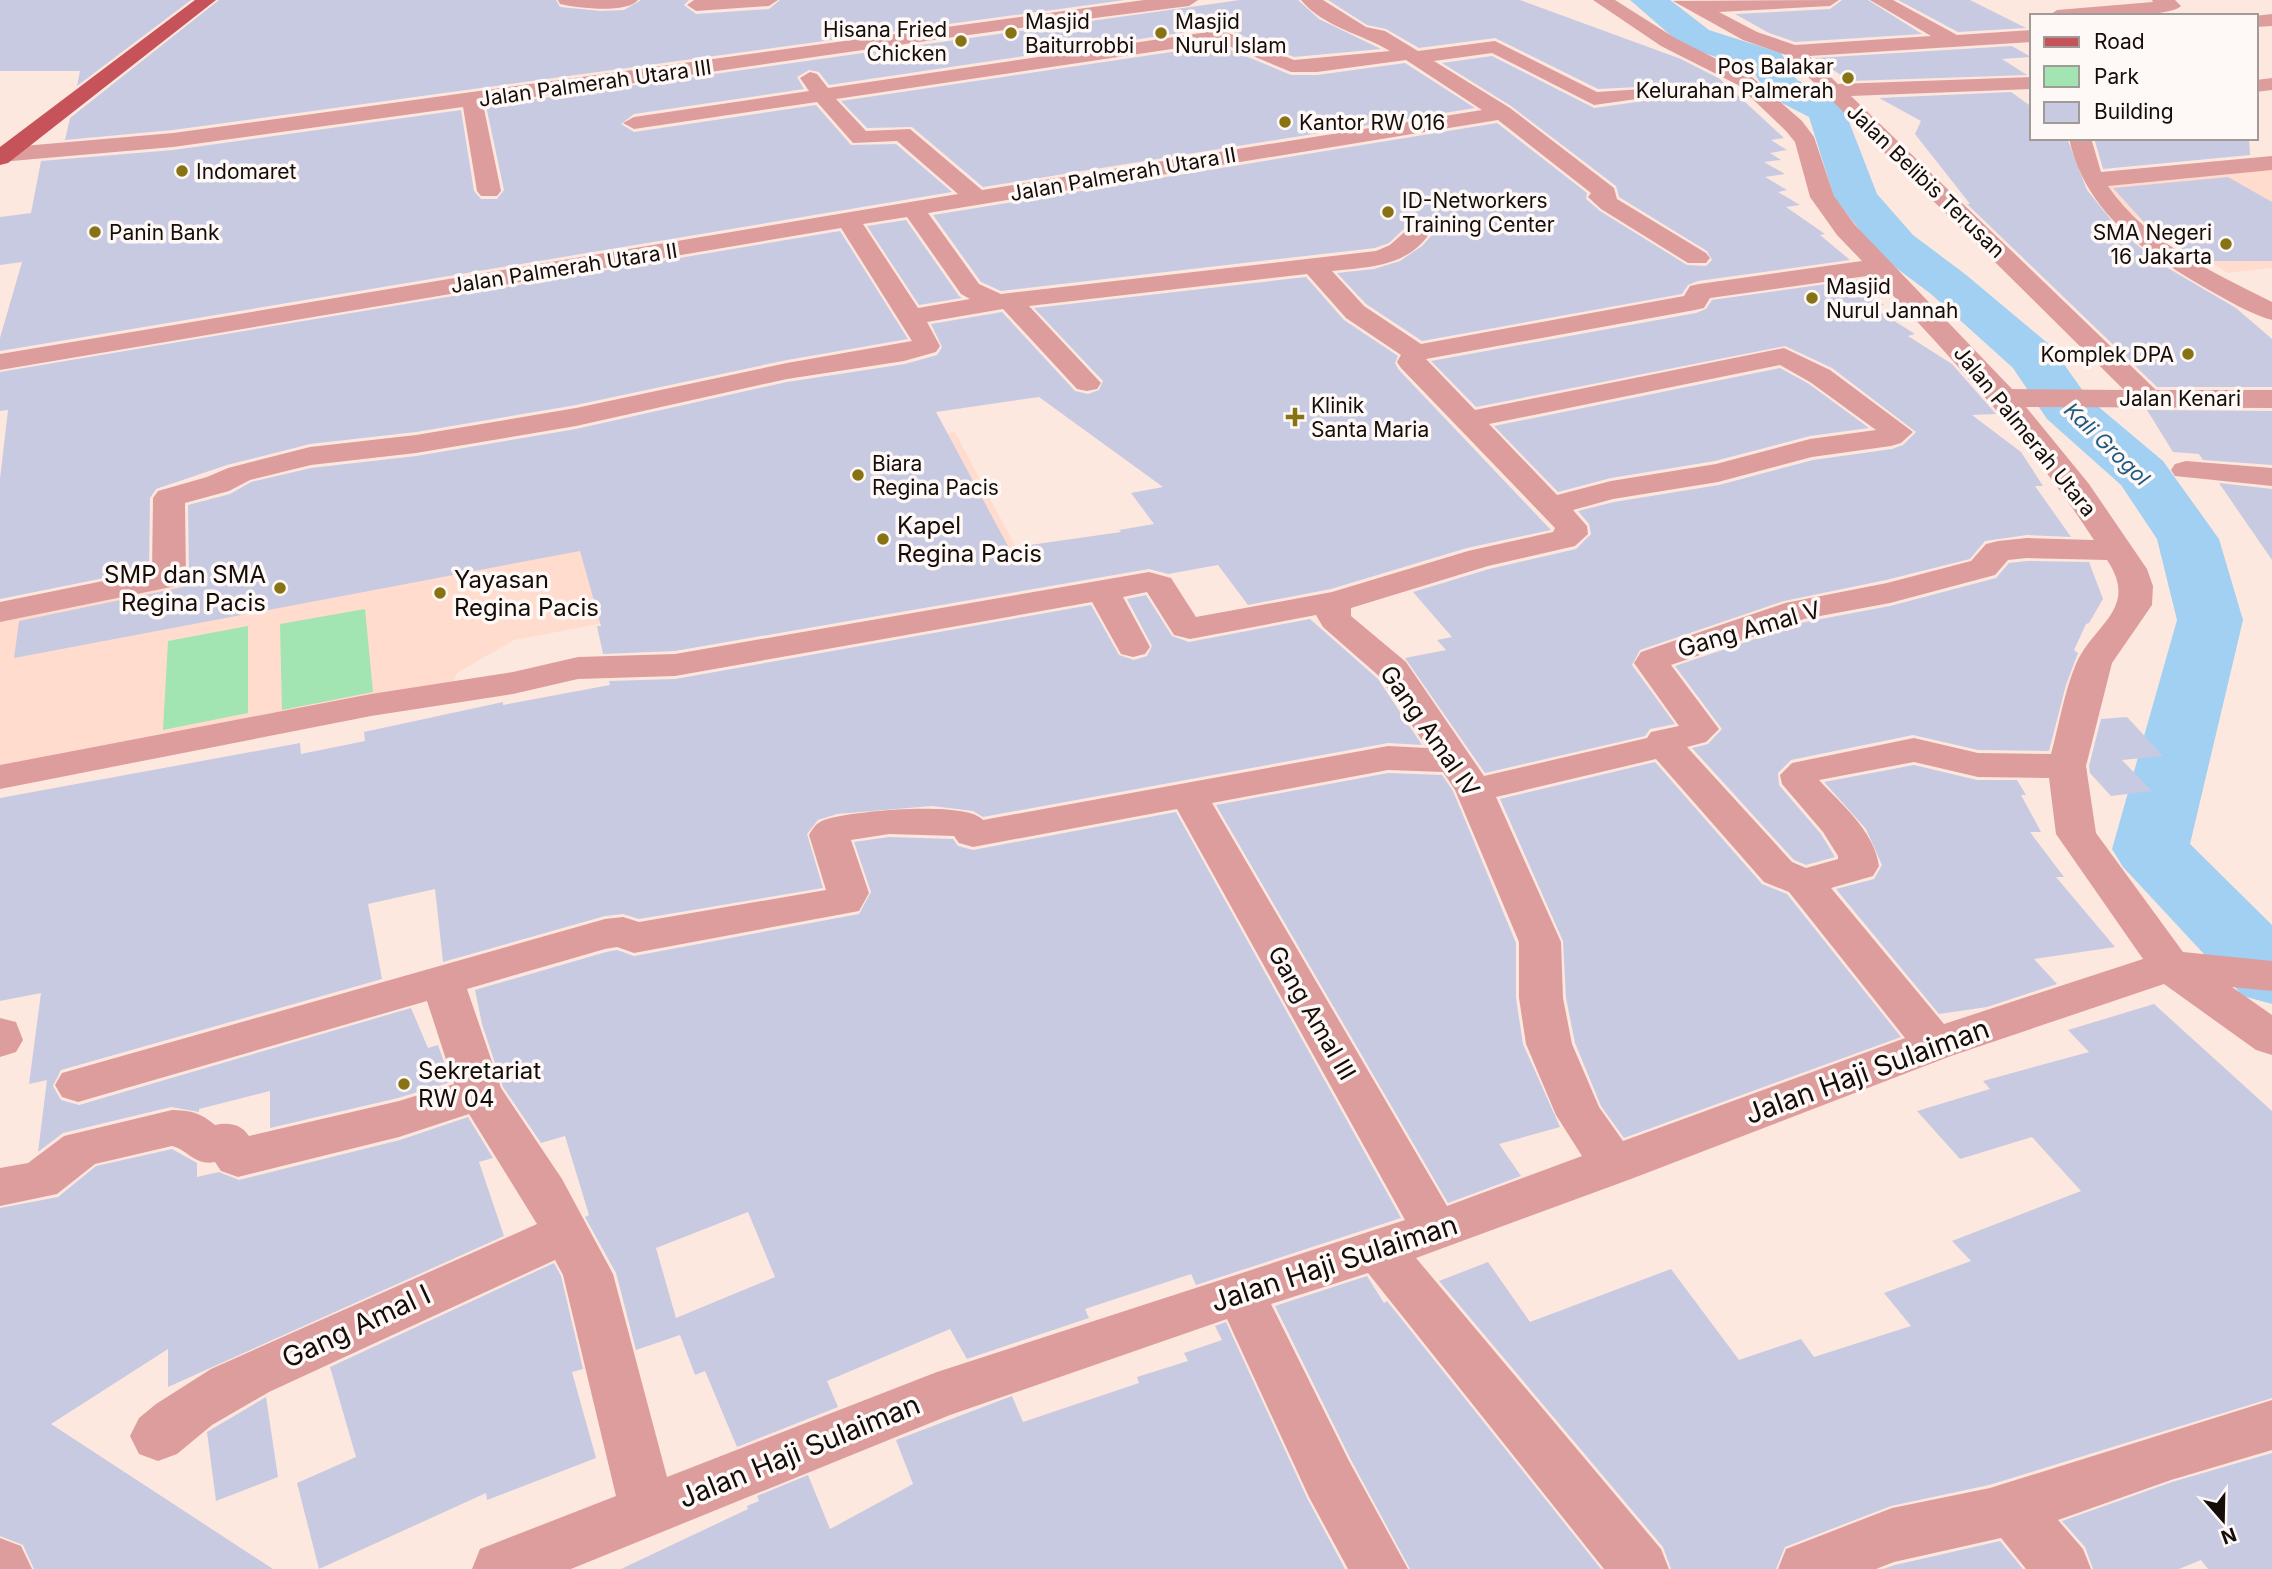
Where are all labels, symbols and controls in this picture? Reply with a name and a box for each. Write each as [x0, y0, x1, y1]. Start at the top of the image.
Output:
place label: Masjid Baiturrobbi [1025, 9, 1134, 58]
place label: Masjid Nurul Islam [1175, 9, 1287, 58]
legend [2030, 14, 2258, 140]
place label: Hisana Fried Chicken [823, 17, 947, 66]
marker: Masjid Baiturrobbi [1003, 25, 1019, 41]
marker: Masjid Nurul Islam [1153, 25, 1169, 41]
text: Road [2094, 29, 2145, 54]
marker: Hisana Fried Chicken [953, 33, 969, 49]
street label: Jalan Palmerah Utara III [477, 54, 713, 112]
place label: Pos Balakar Kelurahan Palmerah [1636, 54, 1834, 103]
text: Park [2094, 64, 2139, 89]
marker: Pos Balakar Kelurahan Palmerah [1840, 70, 1856, 86]
street label: Jalan Belibis Terusan [1842, 99, 2010, 263]
text: Building [2094, 99, 2174, 124]
place label: Kantor RW 016 [1299, 110, 1445, 135]
marker: Kantor RW 016 [1277, 114, 1293, 130]
street label: Jalan Palmerah Utara II [1008, 142, 1238, 206]
place label: Indomaret [196, 159, 296, 184]
marker: Indomaret [174, 163, 190, 179]
place label: ID-Networkers Training Center [1402, 188, 1555, 237]
marker: ID-Networkers Training Center [1380, 204, 1396, 220]
place label: Panin Bank [109, 220, 220, 245]
place label: SMA Negeri 16 Jakarta [2093, 220, 2212, 269]
marker: Panin Bank [87, 224, 103, 240]
marker: SMA Negeri 16 Jakarta [2218, 236, 2234, 252]
street label: Jalan Palmerah Utara II [449, 238, 679, 298]
place label: Masjid Nurul Jannah [1826, 274, 1958, 323]
marker: Masjid Nurul Jannah [1804, 290, 1820, 306]
street label: Jalan Palmerah Utara [1949, 341, 2101, 521]
place label: Komplek DPA [2041, 342, 2174, 367]
marker: Komplek DPA [2180, 346, 2196, 362]
street label: Jalan Kenari [2119, 386, 2241, 411]
place label: Klinik Santa Maria [1311, 393, 1429, 442]
water label: Kali Grogol [2059, 397, 2155, 491]
marker: Klinik Santa Maria [1285, 407, 1305, 427]
place label: Biara Regina Pacis [872, 451, 999, 500]
marker: Biara Regina Pacis [850, 467, 866, 483]
place label: Kapel Regina Pacis [897, 511, 1042, 568]
marker: Kapel Regina Pacis [875, 531, 891, 547]
place label: SMP dan SMA Regina Pacis [104, 560, 266, 617]
place label: Yayasan Regina Pacis [454, 565, 599, 622]
marker: SMP dan SMA Regina Pacis [272, 580, 288, 596]
marker: Yayasan Regina Pacis [432, 585, 448, 601]
street label: Gang Amal V [1674, 595, 1824, 663]
street label: Gang Amal IV [1374, 660, 1486, 802]
street label: Gang Amal III [1262, 941, 1362, 1085]
street label: Jalan Haji Sulaiman [1740, 1011, 1994, 1131]
place label: Sekretariat RW 04 [418, 1056, 541, 1113]
marker: Sekretariat RW 04 [396, 1076, 412, 1092]
street label: Jalan Haji Sulaiman [1206, 1207, 1462, 1319]
street label: Gang Amal I [276, 1277, 436, 1375]
street label: Jalan Haji Sulaiman [673, 1387, 925, 1515]
north arrow [2188, 1485, 2258, 1555]
text: N [2218, 1522, 2239, 1549]

